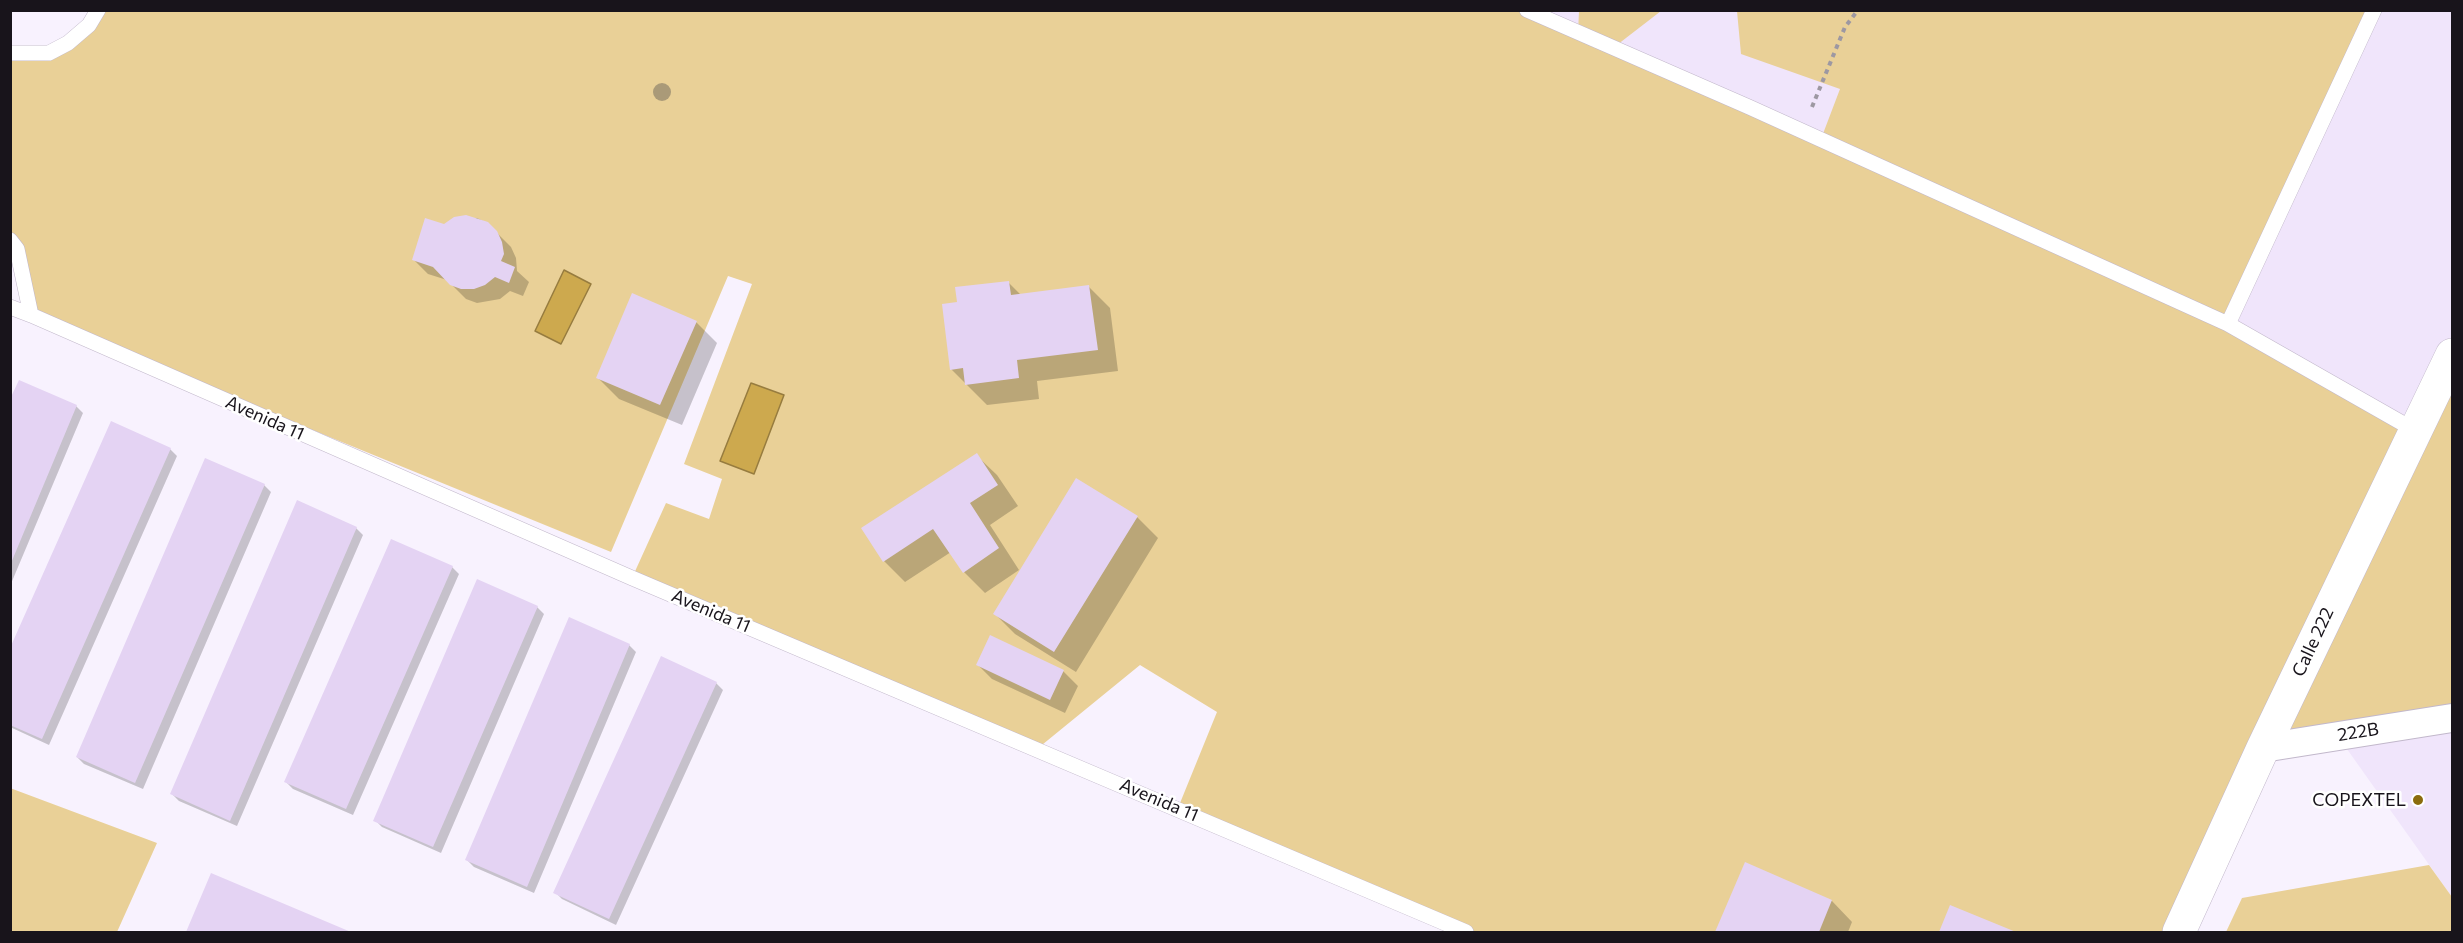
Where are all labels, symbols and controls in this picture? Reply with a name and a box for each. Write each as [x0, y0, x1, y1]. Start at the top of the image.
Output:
street label: Avenida 11 [222, 391, 308, 445]
street label: Avenida 11 [668, 585, 754, 637]
street label: Calle 222 [2288, 604, 2338, 680]
street label: 222B [2336, 718, 2380, 746]
street label: Avenida 11 [1116, 774, 1202, 826]
place label: COPEXTEL [2312, 789, 2406, 811]
marker: COPEXTEL [2411, 793, 2425, 807]

